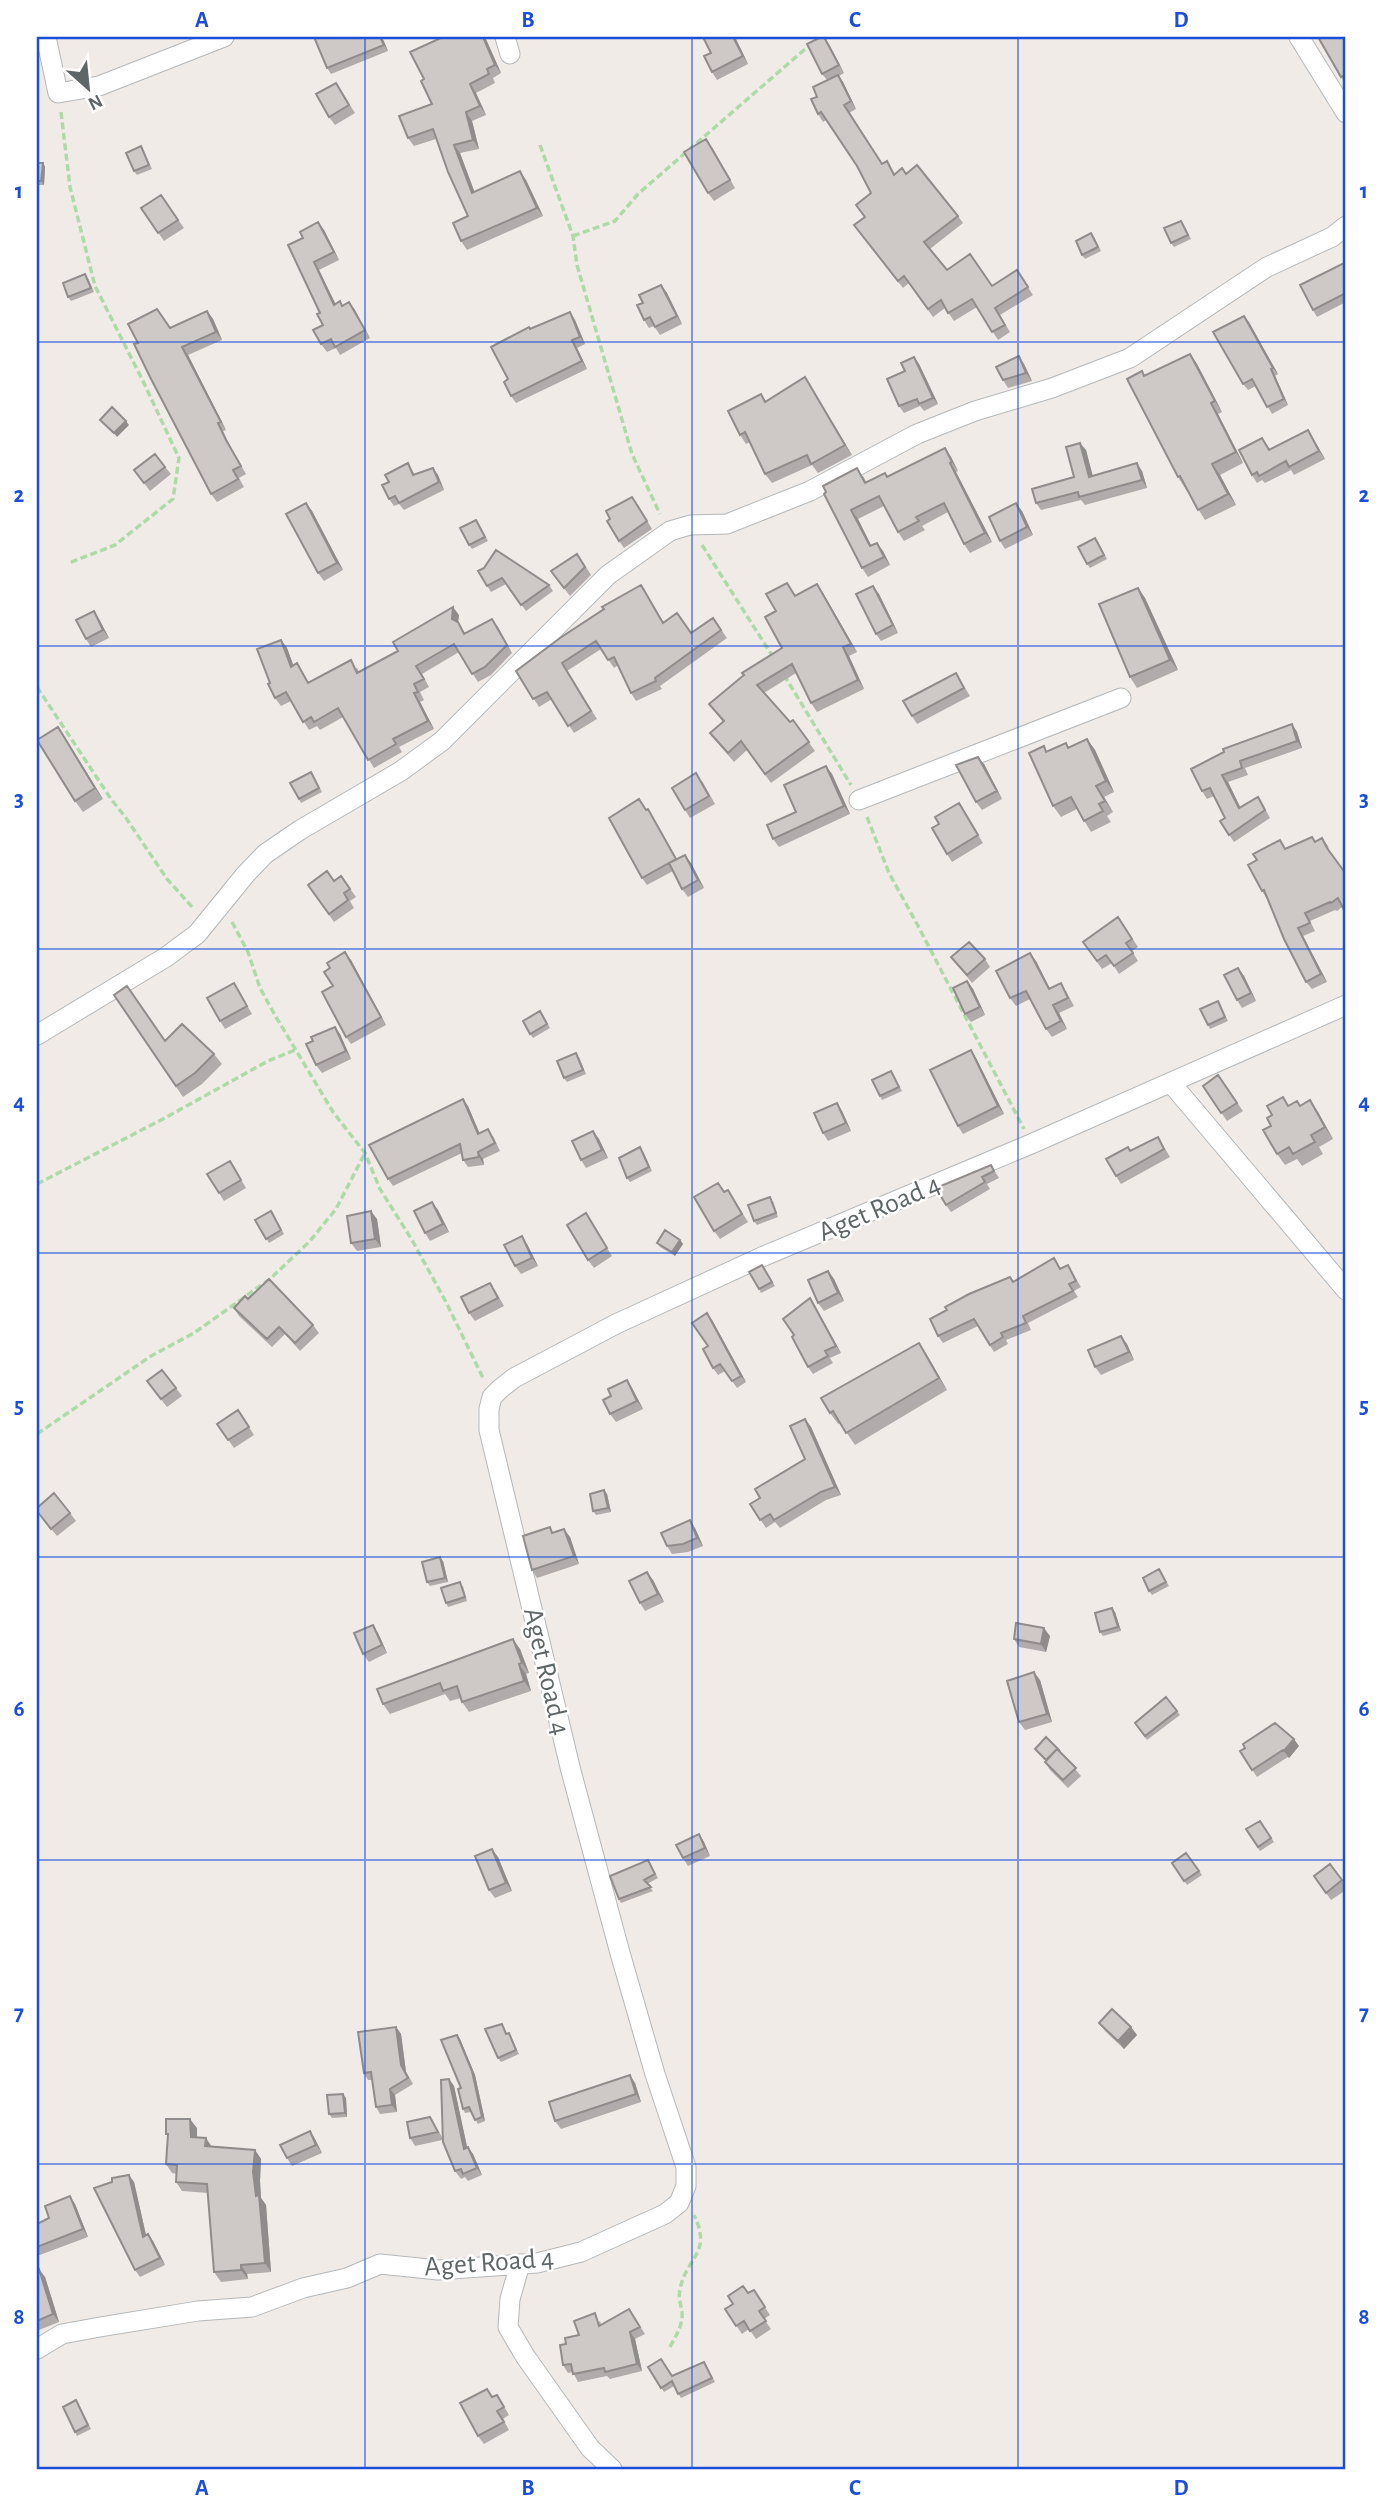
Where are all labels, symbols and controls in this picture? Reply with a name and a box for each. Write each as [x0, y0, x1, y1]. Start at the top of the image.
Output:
text: A [195, 9, 209, 32]
text: B [521, 9, 535, 32]
text: C [849, 9, 861, 32]
text: D [1173, 9, 1189, 32]
north arrow [52, 52, 122, 122]
text: N [85, 90, 105, 113]
text: 1 [15, 180, 23, 203]
text: 1 [1360, 180, 1368, 203]
text: 2 [14, 484, 25, 507]
text: 2 [1359, 484, 1370, 507]
text: 3 [14, 788, 24, 811]
text: 3 [1359, 788, 1369, 811]
text: 4 [13, 1091, 25, 1114]
text: 4 [1358, 1091, 1370, 1114]
street label: Aget Road 4 [814, 1171, 945, 1247]
text: 5 [14, 1395, 24, 1418]
text: 5 [1359, 1395, 1369, 1418]
street label: Aget Road 4 [518, 1605, 574, 1738]
text: 6 [13, 1698, 25, 1721]
text: 6 [1358, 1698, 1370, 1721]
text: 7 [14, 2002, 24, 2025]
text: 7 [1359, 2002, 1369, 2025]
street label: Aget Road 4 [423, 2244, 555, 2281]
text: 8 [13, 2306, 25, 2329]
text: 8 [1358, 2306, 1370, 2329]
text: A [195, 2477, 209, 2500]
text: B [521, 2477, 535, 2500]
text: C [849, 2477, 861, 2500]
text: D [1173, 2477, 1189, 2500]

